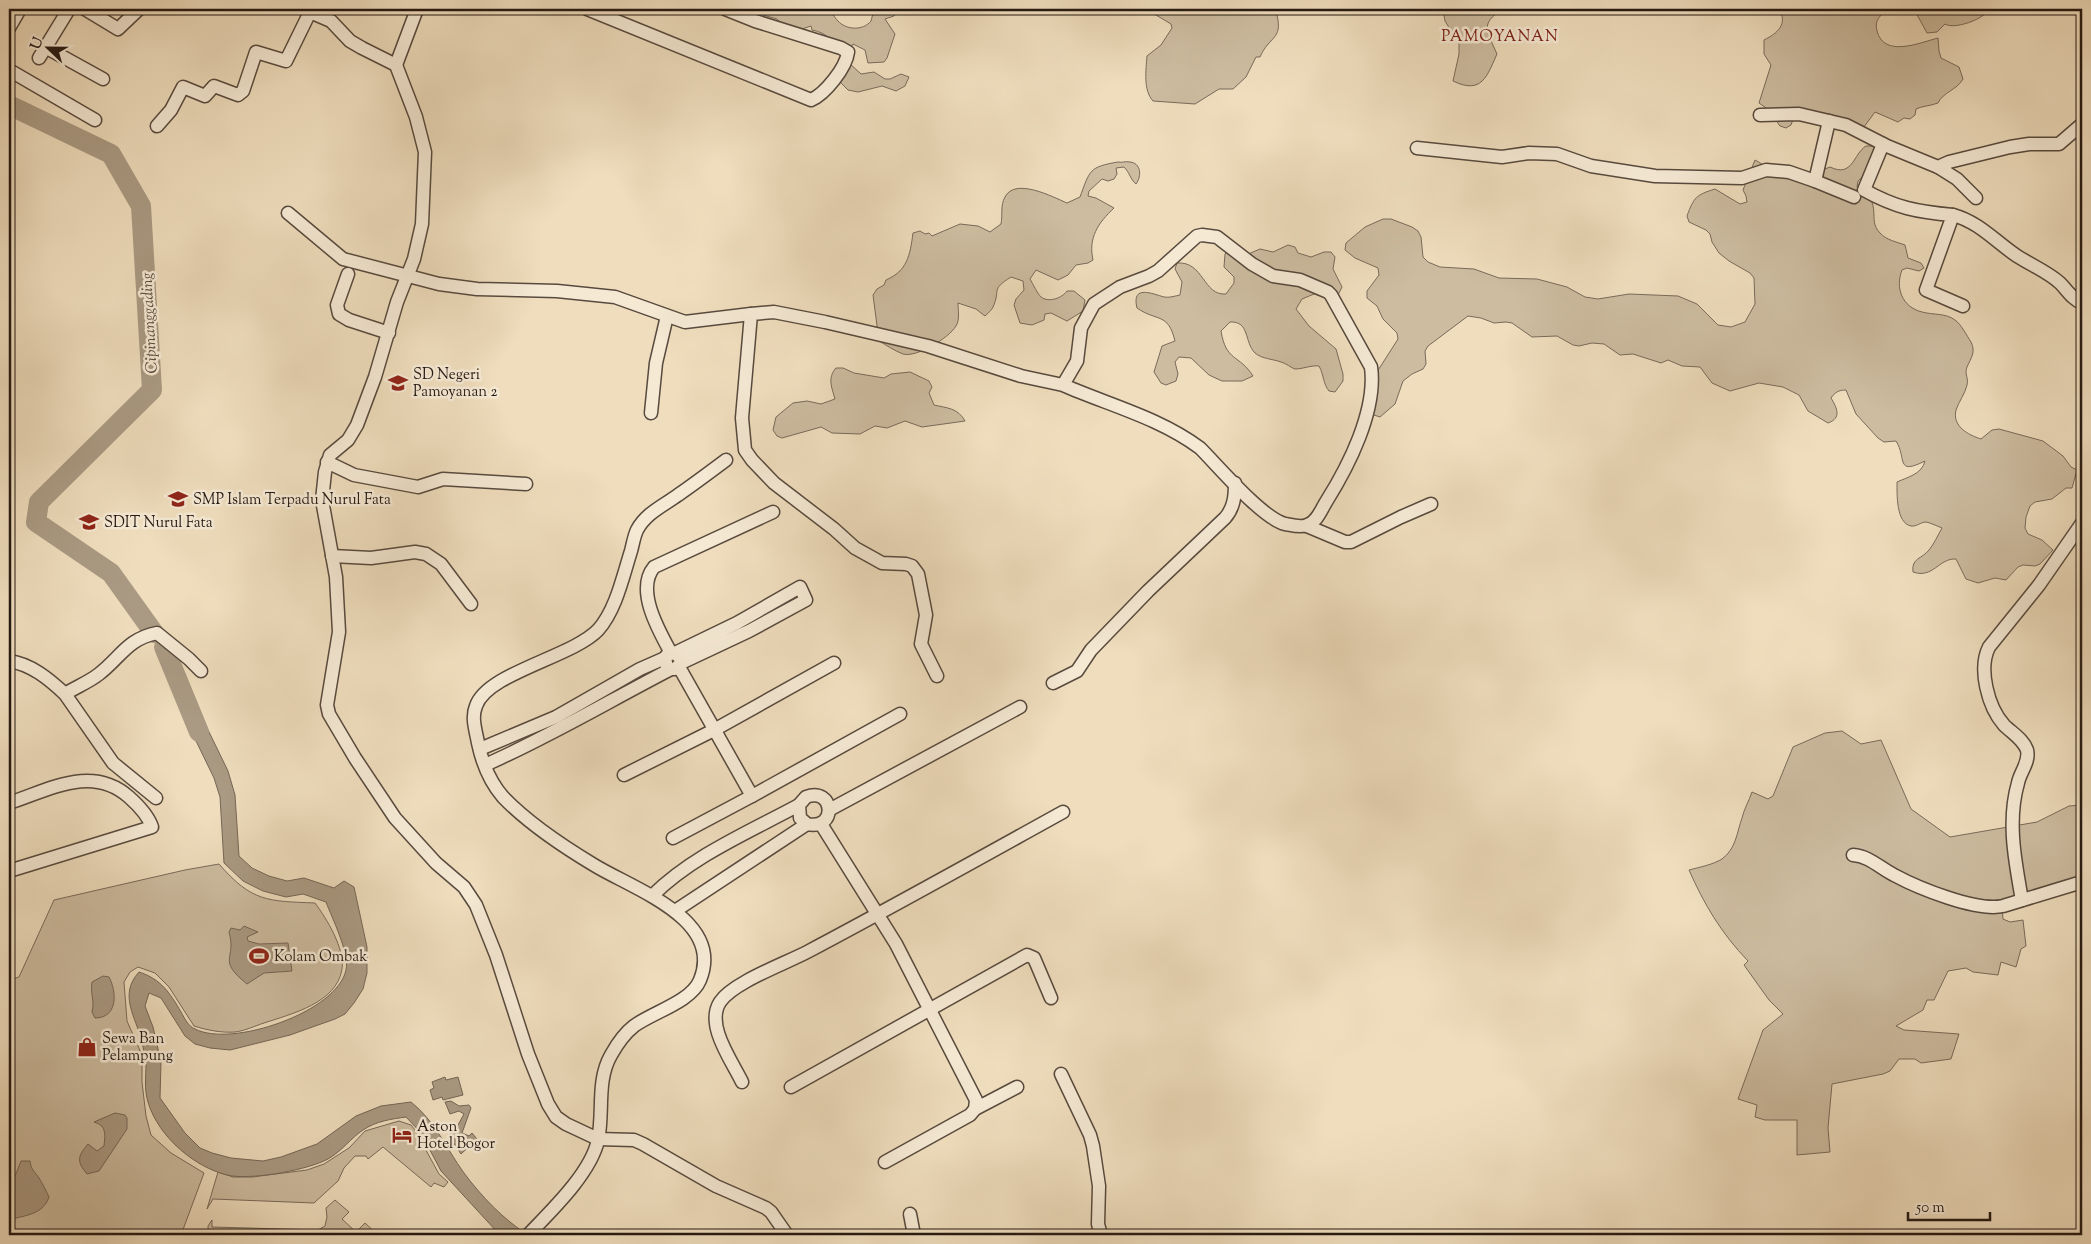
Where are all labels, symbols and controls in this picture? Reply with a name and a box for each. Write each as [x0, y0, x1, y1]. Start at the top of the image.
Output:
north arrow [22, 22, 72, 72]
district label: PAMOYANAN [1441, 26, 1559, 49]
text: U [26, 34, 49, 53]
water label: Cipinanggading [136, 272, 165, 374]
place label: SD Negeri Pamoyanan 2 [413, 365, 497, 403]
school or university icon: SD Negeri Pamoyanan 2 [387, 372, 409, 394]
school or university icon: SMP Islam Terpadu Nurul Fata [167, 488, 189, 510]
place label: SMP Islam Terpadu Nurul Fata [193, 490, 391, 511]
school or university icon: SDIT Nurul Fata [78, 511, 100, 533]
place label: SDIT Nurul Fata [104, 513, 213, 534]
sports icon: Kolam Ombak [248, 945, 270, 967]
place label: Kolam Ombak [274, 947, 367, 968]
place label: Sewa Ban Pelampung [102, 1029, 173, 1067]
shop icon: Sewa Ban Pelampung [76, 1036, 98, 1058]
place label: Aston Hotel Bogor [417, 1117, 496, 1155]
hotel icon: Aston Hotel Bogor [391, 1124, 413, 1146]
scale bar [1908, 1189, 1991, 1221]
text: 50 m [1915, 1198, 1945, 1219]

